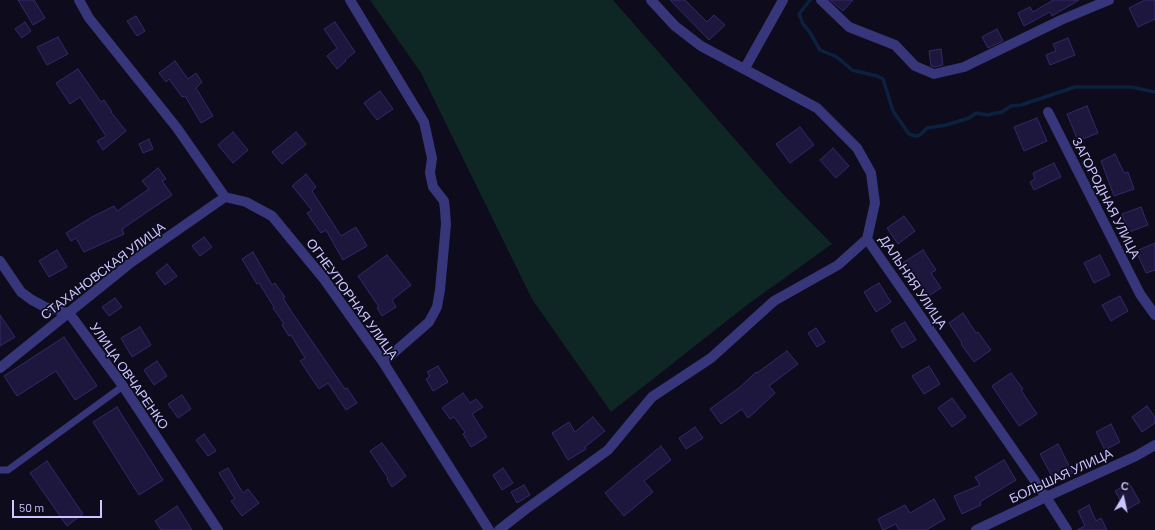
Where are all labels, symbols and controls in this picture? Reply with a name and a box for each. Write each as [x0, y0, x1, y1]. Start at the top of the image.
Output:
street label: ЗАГОРОДНАЯ УЛИЦА [1069, 135, 1143, 261]
street label: СТАХАНОВСКАЯ УЛИЦА [38, 219, 168, 323]
street label: ДАЛЬНЯЯ УЛИЦА [876, 232, 950, 332]
street label: ОГНЕУПОРНАЯ УЛИЦА [303, 236, 401, 362]
street label: УЛИЦА ОВЧАРЕНКО [86, 320, 172, 432]
street label: БОЛЬШАЯ УЛИЦА [1007, 445, 1115, 507]
north arrow [1103, 478, 1143, 518]
text: С [1120, 479, 1130, 493]
scale bar [14, 492, 104, 518]
text: 50 m [19, 500, 44, 514]

